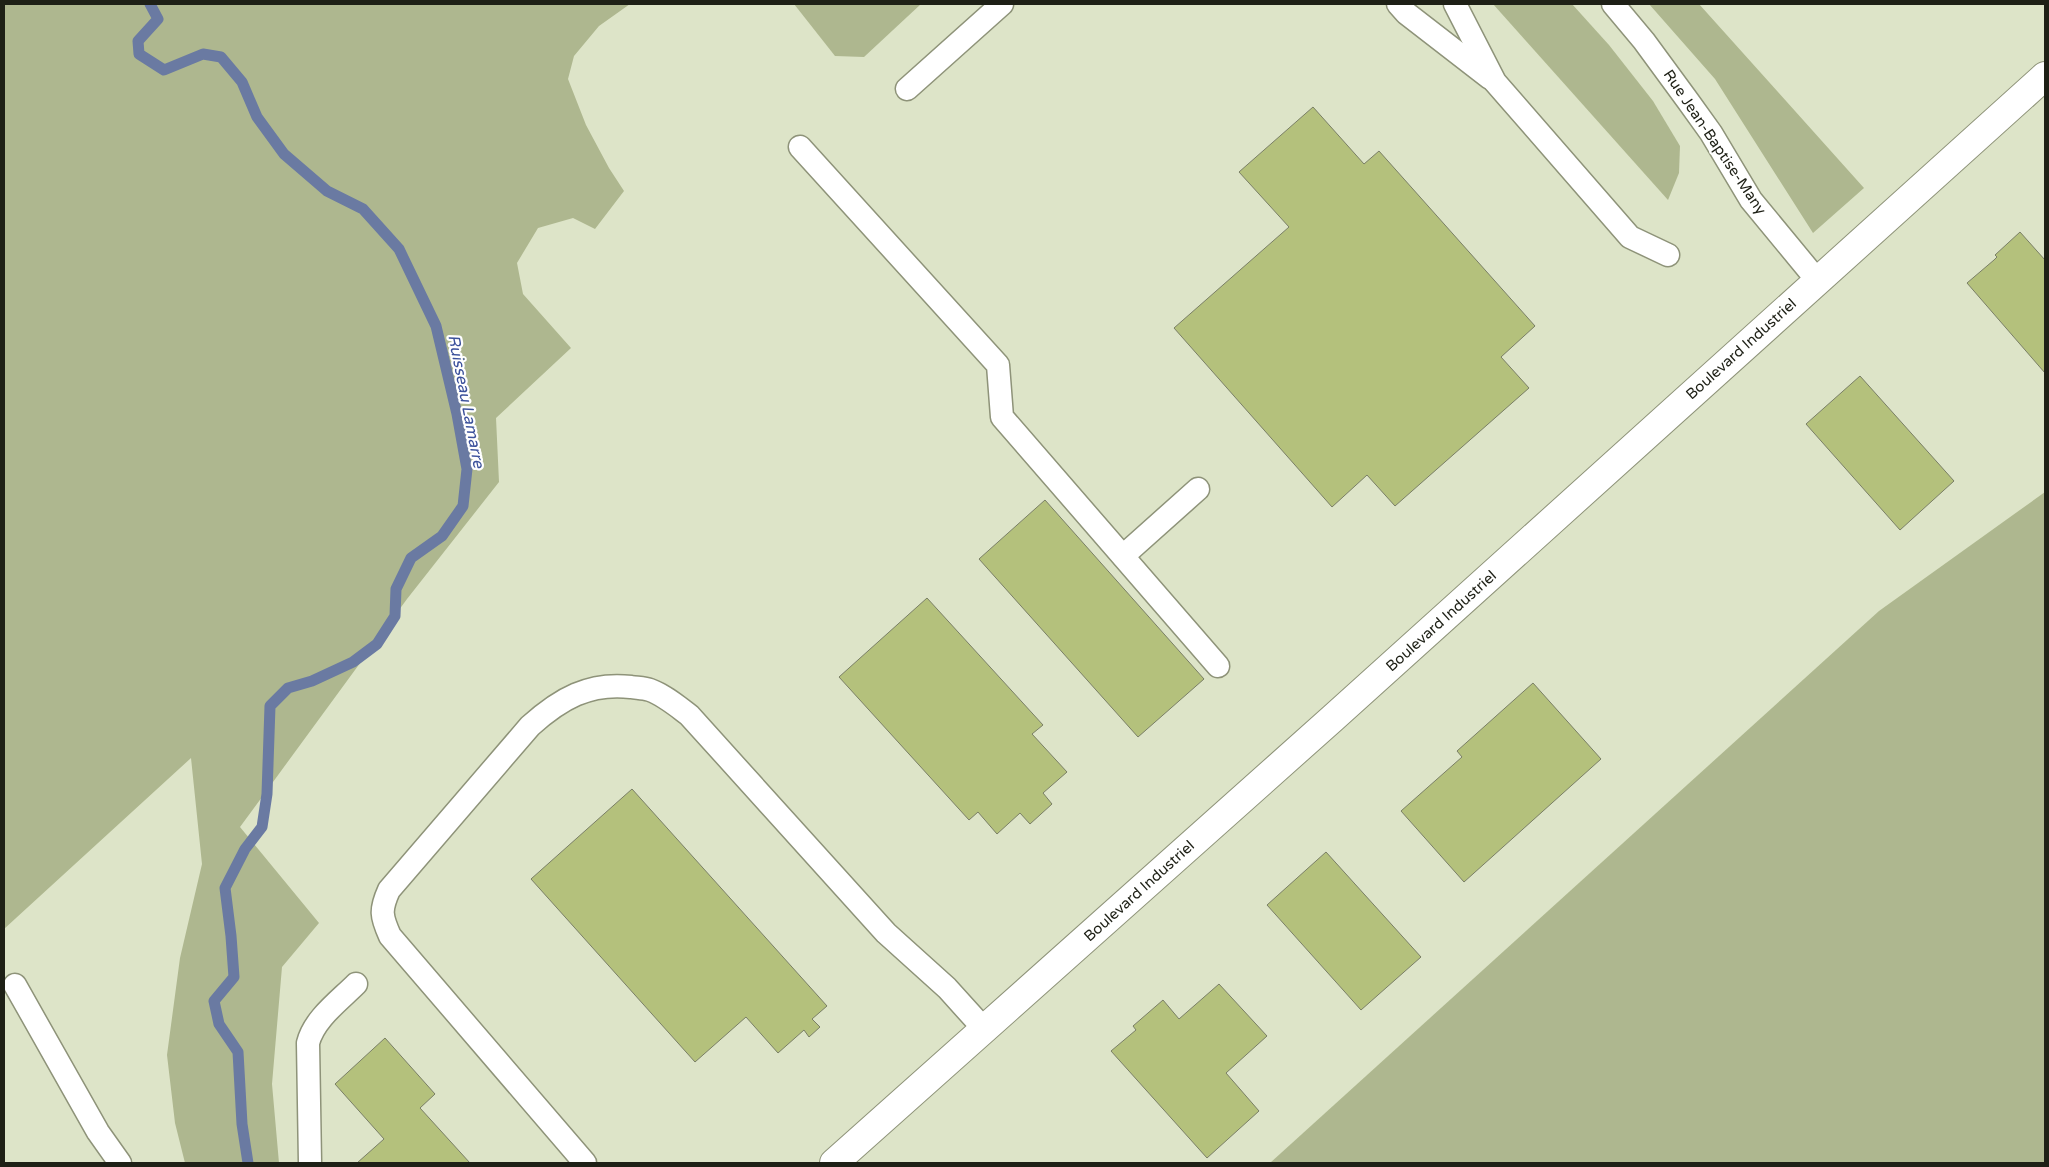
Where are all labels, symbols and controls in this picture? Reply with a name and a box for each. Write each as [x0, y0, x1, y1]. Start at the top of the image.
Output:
street label: Rue Jean-Baptise-Many [1660, 66, 1770, 218]
street label: Boulevard Industriel [1682, 295, 1800, 403]
water label: Ruisseau Lamarre [443, 333, 489, 470]
street label: Boulevard Industriel [1382, 567, 1500, 675]
street label: Boulevard Industriel [1080, 837, 1198, 945]

